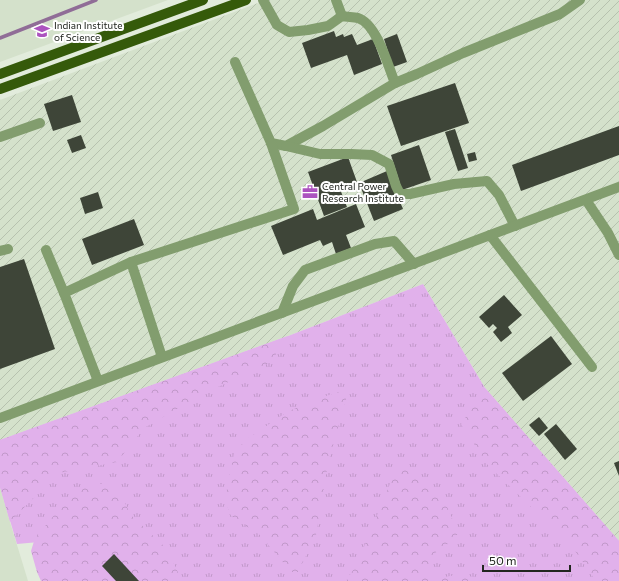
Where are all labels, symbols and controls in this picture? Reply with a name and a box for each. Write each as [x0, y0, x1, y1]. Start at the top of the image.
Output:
place label: Indian Institute of Science [54, 19, 122, 43]
school or university icon: Indian Institute of Science [33, 22, 51, 40]
place label: Central Power Research Institute [322, 180, 404, 204]
office icon: Central Power Research Institute [301, 183, 319, 201]
scale bar [483, 547, 570, 573]
text: 50 m [489, 553, 517, 567]

